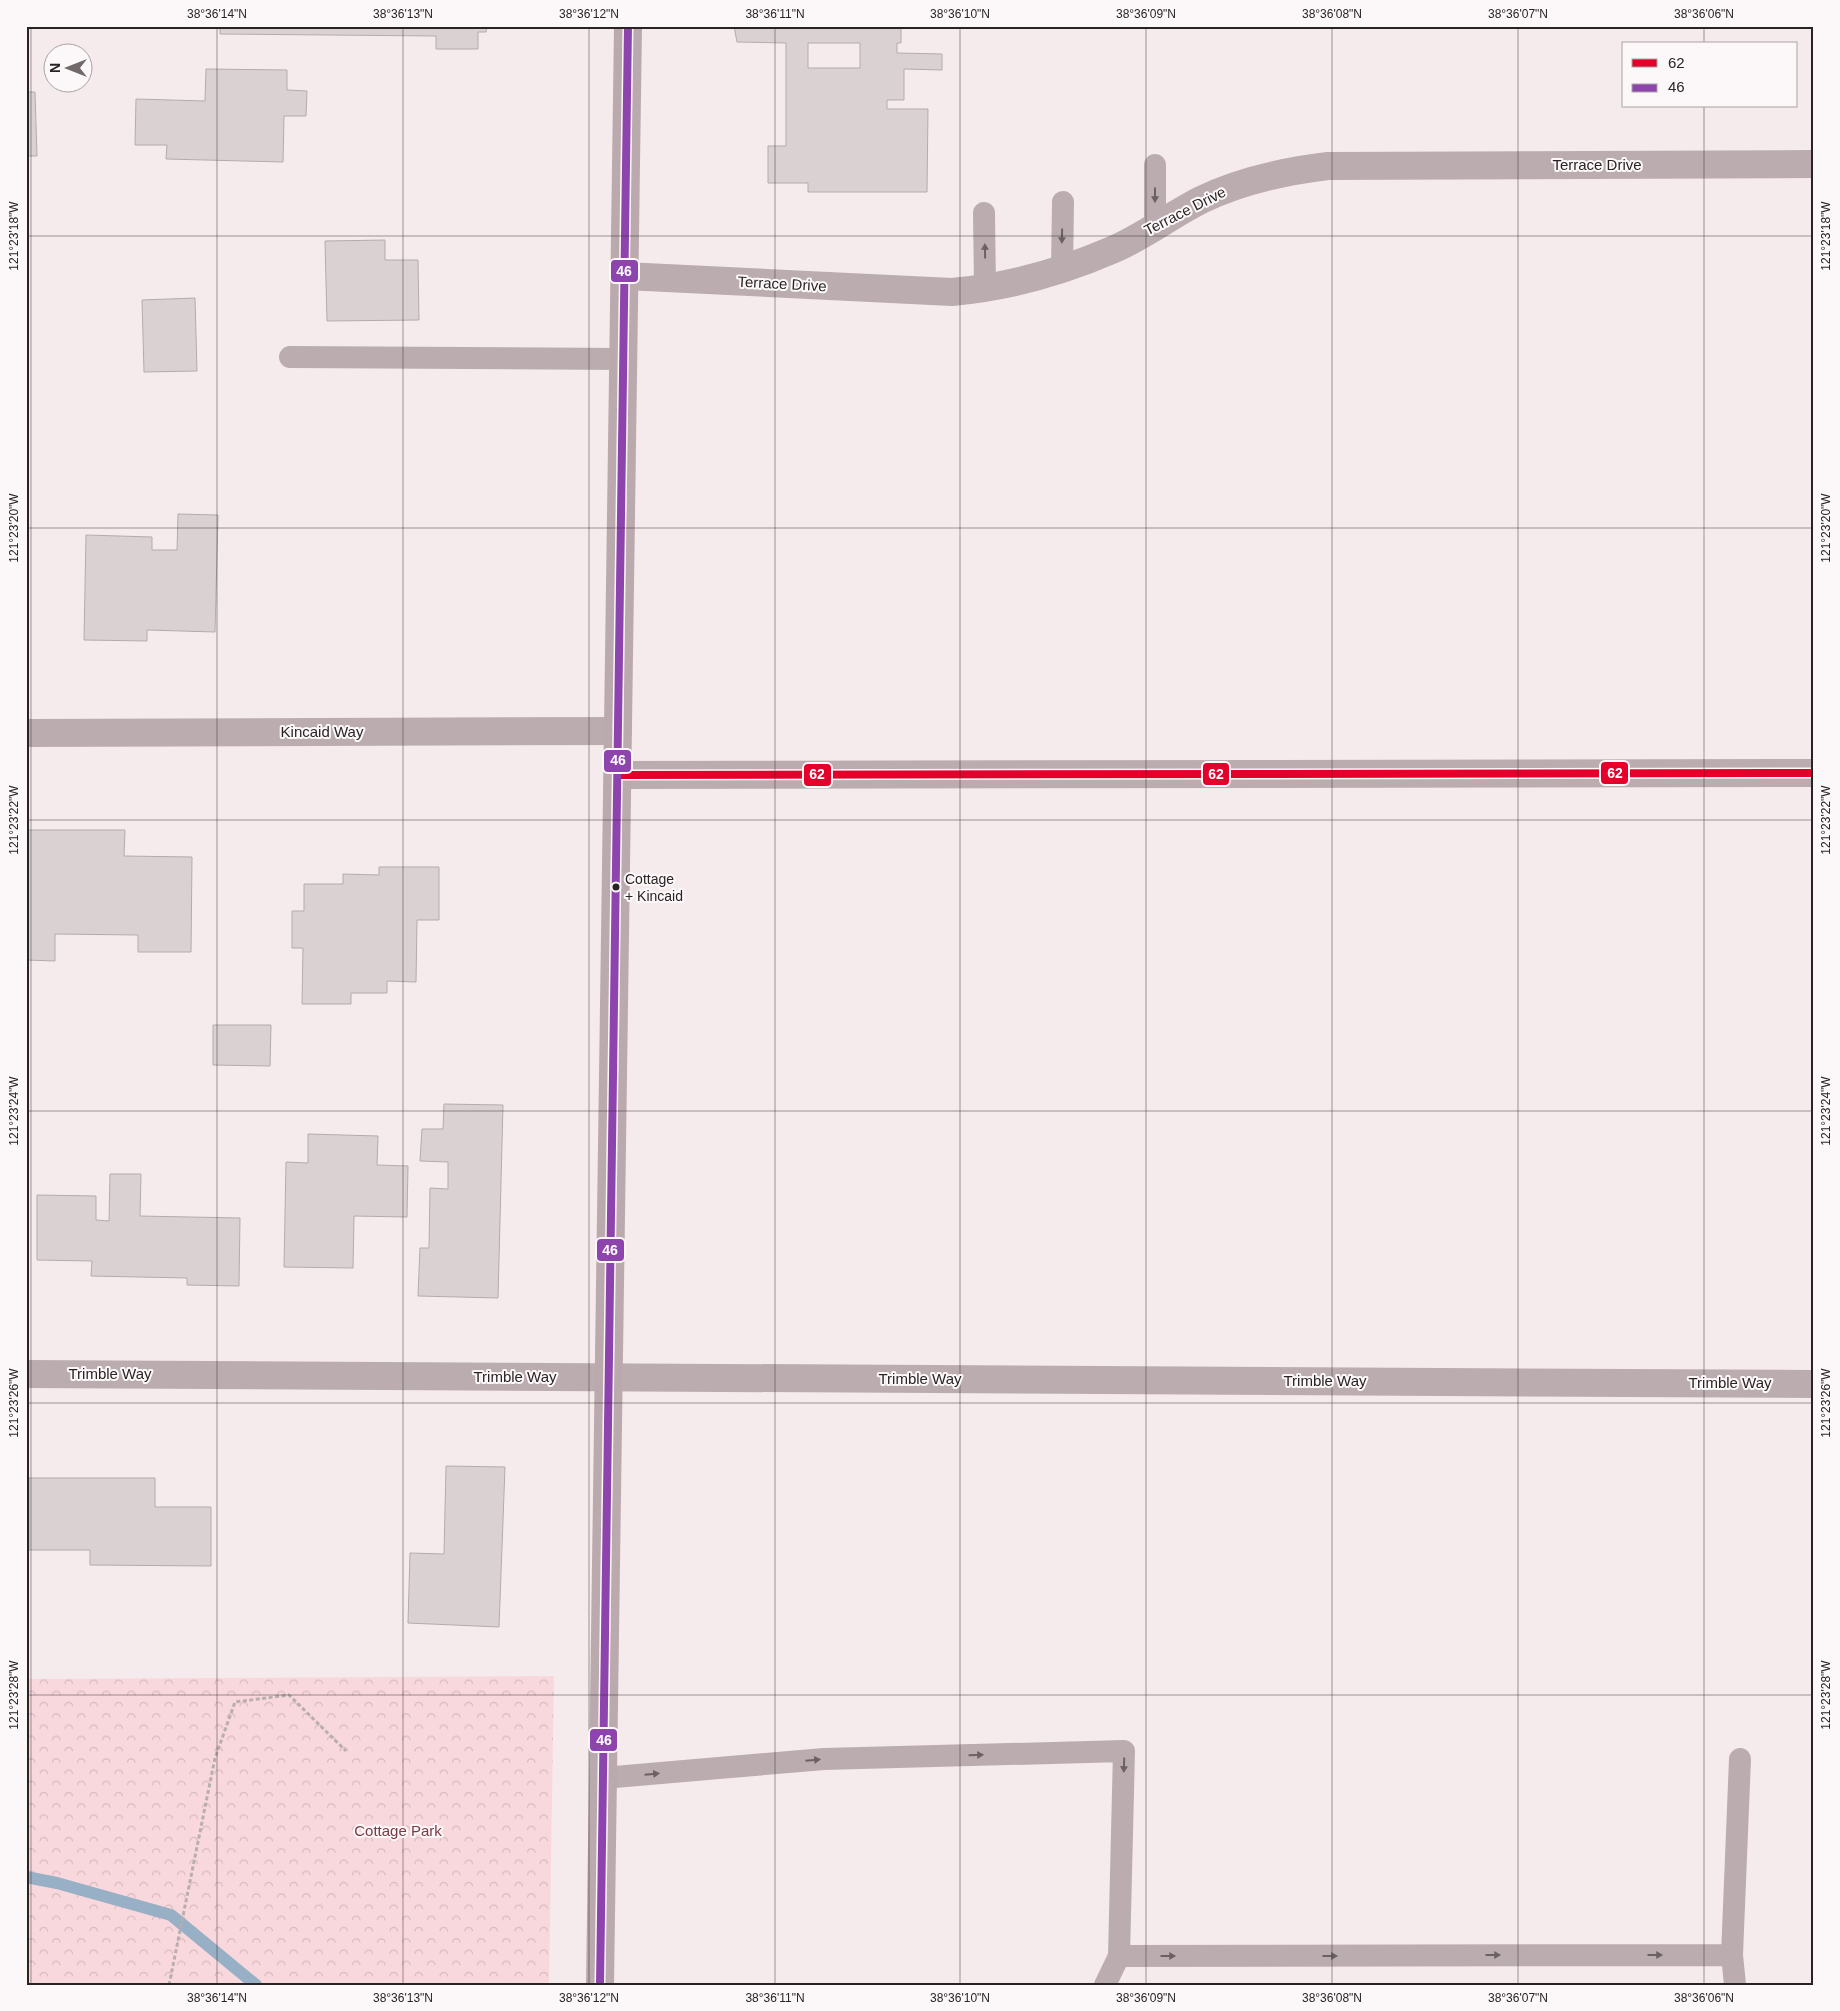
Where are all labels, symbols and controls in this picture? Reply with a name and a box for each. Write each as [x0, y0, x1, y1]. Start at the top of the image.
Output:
text: 38°36'14"N [187, 7, 247, 21]
text: 38°36'13"N [373, 7, 433, 21]
text: 38°36'12"N [559, 7, 619, 21]
text: 38°36'11"N [745, 7, 805, 21]
text: 38°36'10"N [930, 7, 990, 21]
text: 38°36'09"N [1116, 7, 1176, 21]
text: 38°36'08"N [1302, 7, 1362, 21]
text: 38°36'07"N [1488, 7, 1548, 21]
text: 38°36'06"N [1674, 7, 1734, 21]
north arrow [42, 42, 92, 92]
legend [1622, 42, 1798, 108]
text: 62 [1668, 54, 1685, 71]
text: N [47, 63, 63, 73]
text: 46 [1668, 78, 1685, 95]
street label: Terrace Drive [1552, 156, 1642, 173]
street label: Terrace Drive [1141, 183, 1228, 238]
one-way arrow [1151, 188, 1159, 204]
text: 121°23'18"W [7, 201, 21, 271]
text: 121°23'18"W [1819, 201, 1833, 271]
one-way arrow [1058, 229, 1066, 245]
one-way arrow [981, 243, 989, 259]
line badge: 46 [610, 259, 639, 283]
text: 46 [616, 263, 632, 279]
street label: Terrace Drive [737, 273, 827, 294]
text: 121°23'20"W [7, 493, 21, 563]
text: 121°23'20"W [1819, 493, 1833, 563]
street label: Kincaid Way [281, 723, 364, 740]
line badge: 46 [603, 749, 632, 773]
text: 46 [610, 752, 626, 768]
line badge: 62 [1600, 761, 1629, 785]
line badge: 62 [1202, 762, 1230, 786]
line badge: 62 [803, 763, 832, 787]
text: 62 [1607, 765, 1623, 781]
text: 62 [809, 766, 825, 782]
text: 62 [1208, 766, 1224, 782]
text: 121°23'22"W [7, 785, 21, 855]
text: 121°23'22"W [1819, 785, 1833, 855]
place label: Cottage + Kincaid [625, 871, 683, 904]
marker: Cottage + Kincaid [611, 882, 621, 892]
text: 121°23'24"W [7, 1076, 21, 1146]
text: 121°23'24"W [1819, 1076, 1833, 1146]
line badge: 46 [596, 1238, 625, 1262]
text: 46 [602, 1242, 618, 1258]
street label: Trimble Way [68, 1365, 152, 1382]
text: 121°23'26"W [7, 1368, 21, 1438]
street label: Trimble Way [473, 1368, 557, 1385]
text: 121°23'26"W [1819, 1368, 1833, 1438]
street label: Trimble Way [878, 1370, 962, 1387]
street label: Trimble Way [1283, 1372, 1367, 1389]
street label: Trimble Way [1688, 1374, 1772, 1391]
text: 121°23'28"W [7, 1660, 21, 1730]
text: 121°23'28"W [1819, 1660, 1833, 1730]
line badge: 46 [589, 1728, 618, 1752]
text: 46 [596, 1732, 612, 1748]
one-way arrow [968, 1751, 984, 1759]
one-way arrow [806, 1756, 822, 1764]
one-way arrow [1120, 1757, 1128, 1773]
one-way arrow [644, 1769, 660, 1777]
park label: Cottage Park [354, 1822, 442, 1839]
one-way arrow [1485, 1951, 1501, 1959]
one-way arrow [1647, 1951, 1663, 1959]
one-way arrow [1160, 1952, 1176, 1960]
one-way arrow [1322, 1952, 1338, 1960]
text: 38°36'14"N [187, 1991, 247, 2005]
text: 38°36'13"N [373, 1991, 433, 2005]
text: 38°36'12"N [559, 1991, 619, 2005]
text: 38°36'11"N [745, 1991, 805, 2005]
text: 38°36'10"N [930, 1991, 990, 2005]
text: 38°36'09"N [1116, 1991, 1176, 2005]
text: 38°36'08"N [1302, 1991, 1362, 2005]
text: 38°36'07"N [1488, 1991, 1548, 2005]
text: 38°36'06"N [1674, 1991, 1734, 2005]

